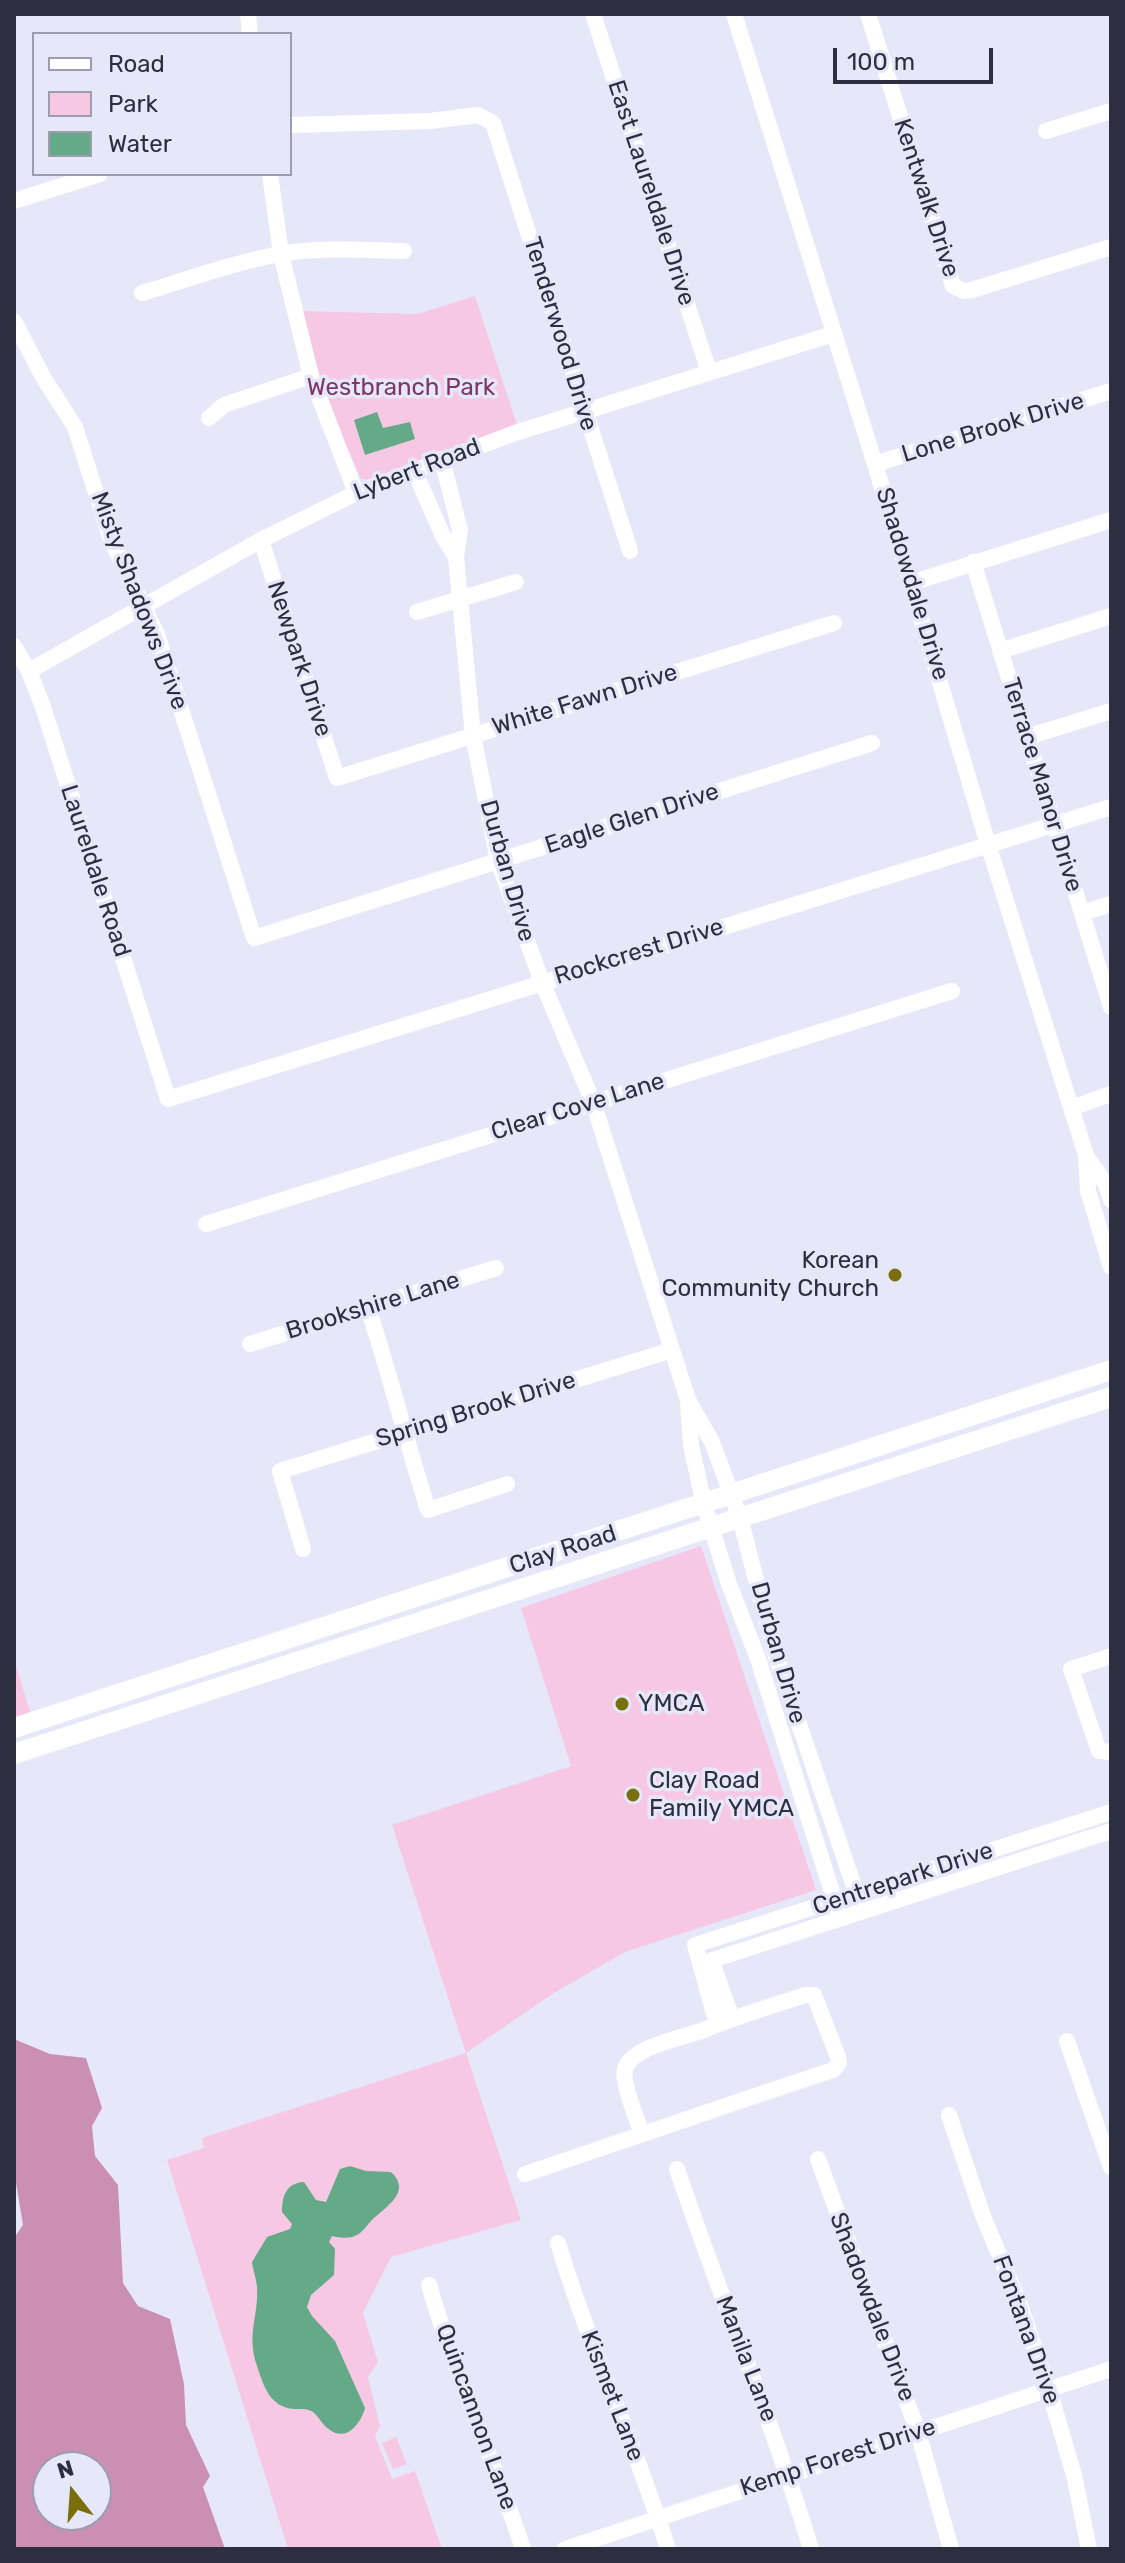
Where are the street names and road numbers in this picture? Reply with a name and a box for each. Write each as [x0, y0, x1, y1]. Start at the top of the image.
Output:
street label: East Laureldale Drive [601, 77, 701, 309]
street label: Kentwalk Drive [887, 115, 965, 281]
street label: Tenderwood Drive [517, 234, 603, 434]
street label: Lone Brook Drive [898, 387, 1088, 469]
street label: Lybert Road [350, 433, 484, 507]
street label: Shadowdale Drive [869, 484, 955, 684]
street label: Misty Shadows Drive [84, 488, 194, 714]
street label: Newpark Drive [260, 578, 338, 740]
street label: White Fawn Drive [489, 658, 681, 742]
street label: Terrace Manor Drive [996, 675, 1088, 895]
street label: Eagle Glen Drive [541, 777, 723, 861]
street label: Laureldale Road [54, 781, 136, 961]
street label: Durban Drive [473, 797, 541, 945]
street label: Rockcrest Drive [551, 913, 727, 991]
street label: Clear Cove Lane [488, 1067, 668, 1147]
street label: Brookshire Lane [283, 1266, 463, 1346]
street label: Spring Brook Drive [373, 1366, 579, 1454]
street label: Clay Road [506, 1519, 620, 1581]
street label: Durban Drive [744, 1579, 812, 1727]
street label: Centrepark Drive [809, 1836, 997, 1922]
street label: Shadowdale Drive [823, 2209, 921, 2405]
street label: Fontana Drive [986, 2252, 1066, 2408]
street label: Manila Lane [709, 2292, 783, 2426]
street label: Quincannon Lane [429, 2320, 523, 2514]
street label: Kismet Lane [574, 2327, 650, 2465]
street label: Kemp Forest Drive [737, 2413, 939, 2503]

